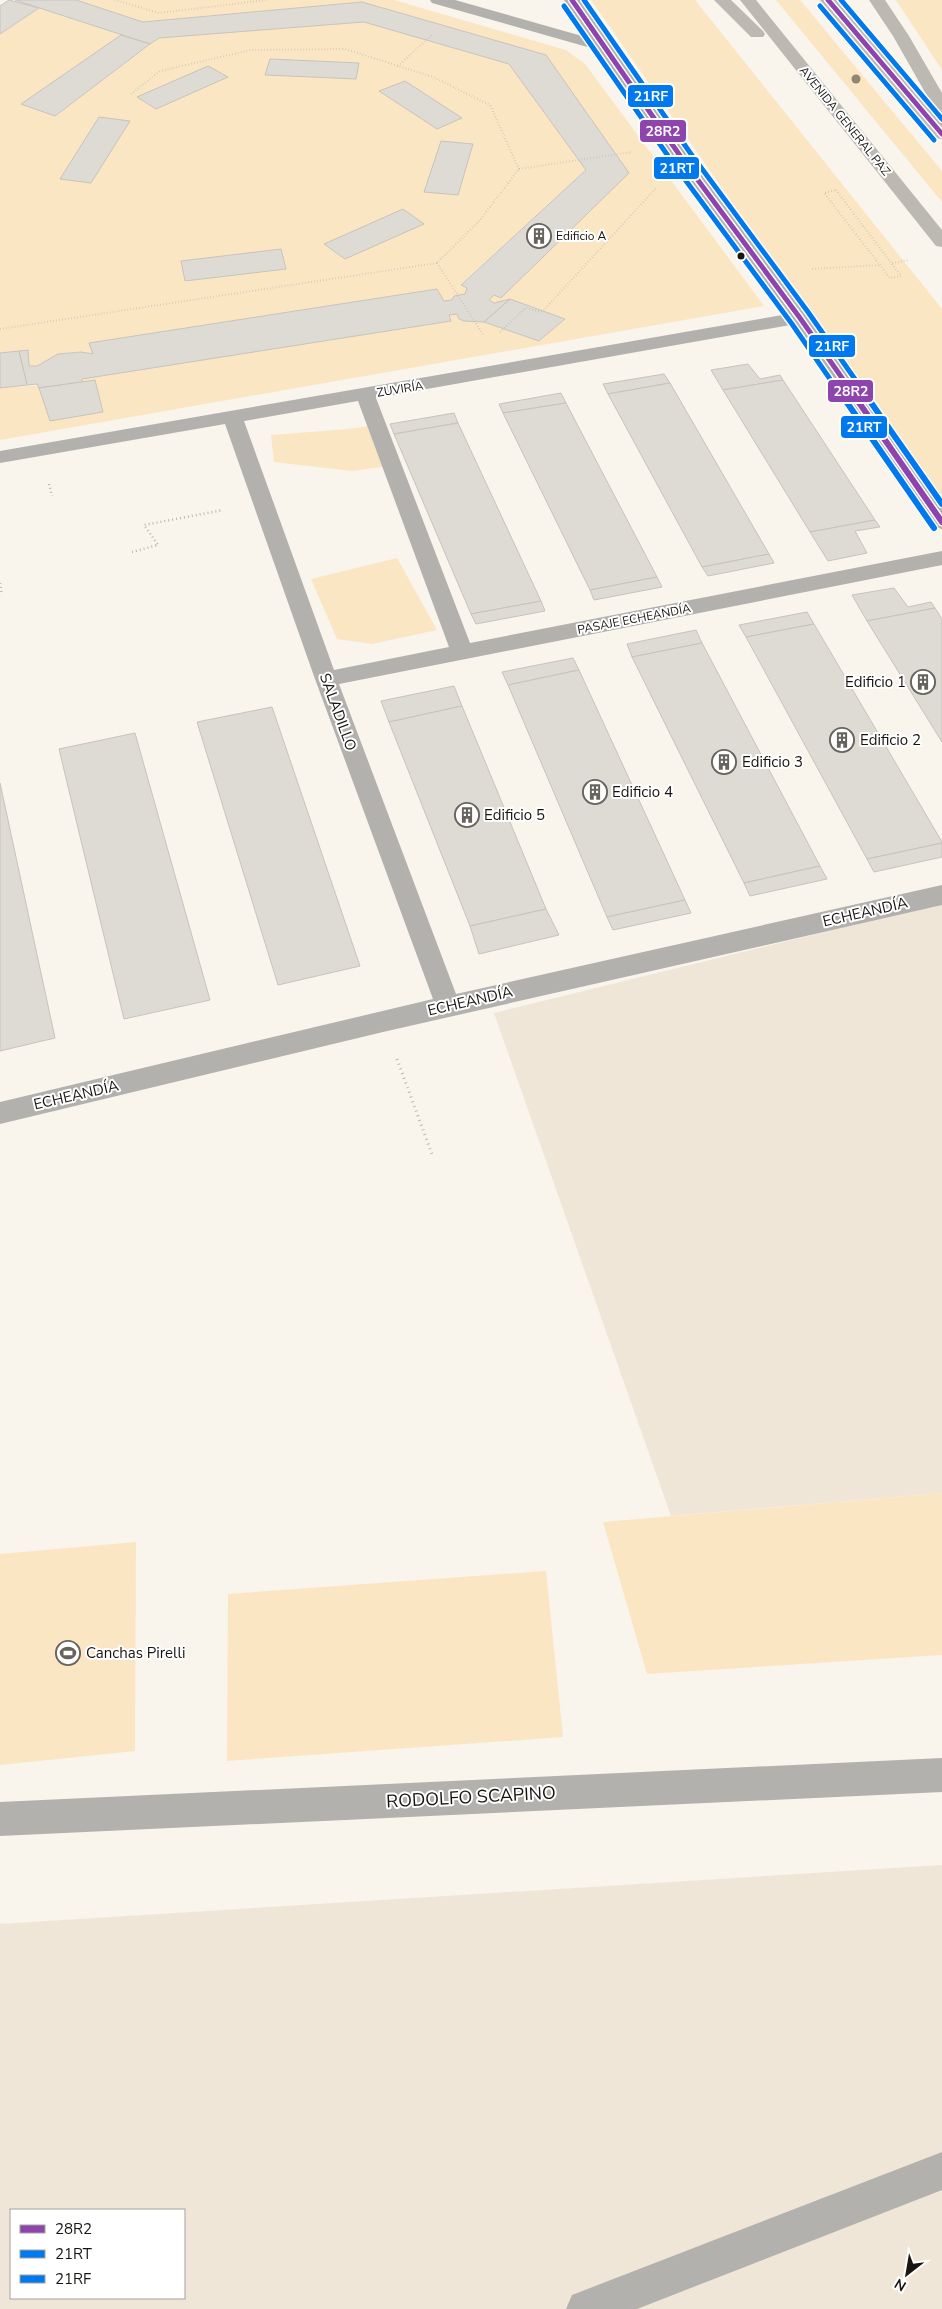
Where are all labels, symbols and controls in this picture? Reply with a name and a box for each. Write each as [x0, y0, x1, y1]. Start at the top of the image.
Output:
street label: AVENIDA GENERAL PAZ [796, 63, 894, 179]
line badge: 21RF [627, 84, 674, 108]
text: 21RF [634, 87, 668, 106]
line badge: 28R2 [639, 119, 687, 143]
text: 28R2 [646, 122, 680, 141]
line badge: 21RT [653, 156, 700, 180]
text: 21RT [660, 159, 695, 178]
building icon: Edificio A [526, 223, 552, 249]
place label: Edificio A [556, 228, 607, 244]
unlabelled marker [736, 251, 746, 261]
line badge: 21RF [808, 334, 856, 358]
text: 21RF [815, 337, 849, 356]
street label: ZUVIRÍA [376, 377, 425, 401]
line badge: 28R2 [827, 379, 874, 403]
text: 28R2 [834, 382, 868, 401]
line badge: 21RT [840, 415, 888, 439]
text: 21RT [847, 418, 882, 437]
street label: PASAJE ECHEANDÍA [576, 600, 692, 638]
building icon: Edificio 1 [910, 669, 936, 695]
street label: SALADILLO [315, 670, 361, 754]
place label: Edificio 1 [845, 672, 906, 692]
building icon: Edificio 2 [829, 727, 855, 753]
place label: Edificio 2 [860, 730, 921, 750]
building icon: Edificio 3 [711, 749, 737, 775]
place label: Edificio 3 [742, 752, 803, 772]
building icon: Edificio 4 [582, 779, 608, 805]
place label: Edificio 4 [612, 782, 673, 802]
building icon: Edificio 5 [454, 802, 480, 828]
place label: Edificio 5 [484, 805, 545, 825]
street label: ECHEANDÍA [821, 892, 910, 931]
street label: ECHEANDÍA [426, 981, 515, 1020]
street label: ECHEANDÍA [32, 1075, 121, 1114]
sports icon: Canchas Pirelli [55, 1640, 81, 1666]
place label: Canchas Pirelli [86, 1643, 185, 1663]
street label: RODOLFO SCAPINO [386, 1781, 556, 1813]
legend [10, 2209, 185, 2299]
text: 28R2 [55, 2219, 92, 2239]
text: 21RT [55, 2244, 92, 2264]
north arrow [882, 2249, 932, 2299]
text: 21RF [55, 2269, 91, 2289]
text: N [891, 2274, 910, 2296]

